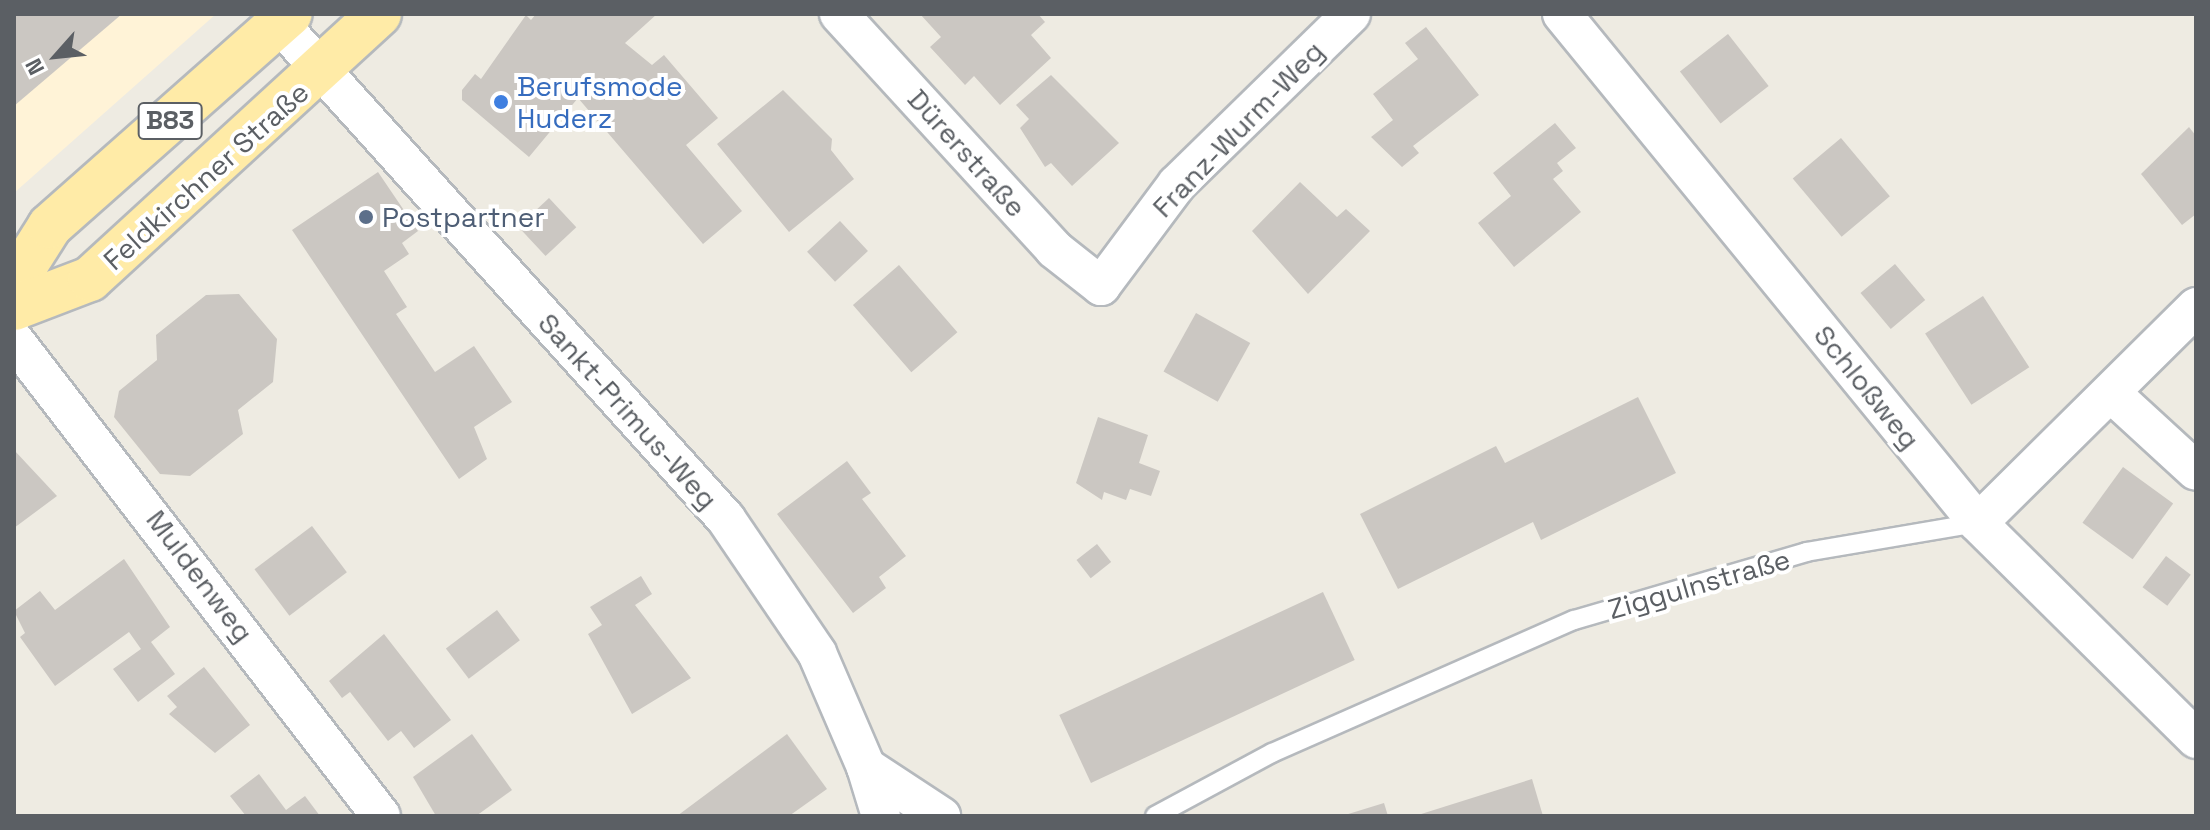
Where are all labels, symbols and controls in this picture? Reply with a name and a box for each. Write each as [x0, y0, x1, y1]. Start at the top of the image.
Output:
north arrow [16, 16, 96, 96]
street label: Franz-Wurm-Weg [1145, 34, 1331, 224]
text: N [19, 54, 50, 80]
place label: Berufsmode Huderz [517, 69, 683, 135]
street label: Feldkirchner Straße [97, 75, 315, 277]
street label: Dürerstraße [901, 82, 1033, 224]
marker: Berufsmode Huderz [492, 93, 510, 111]
road number: B83 [136, 99, 204, 143]
place label: Postpartner [382, 200, 545, 234]
marker: Postpartner [357, 208, 375, 226]
street label: Sankt-Primus-Weg [531, 306, 725, 516]
street label: Schloßweg [1807, 319, 1927, 455]
street label: Muldenweg [139, 503, 261, 649]
street label: Ziggulnstraße [1604, 542, 1794, 626]

